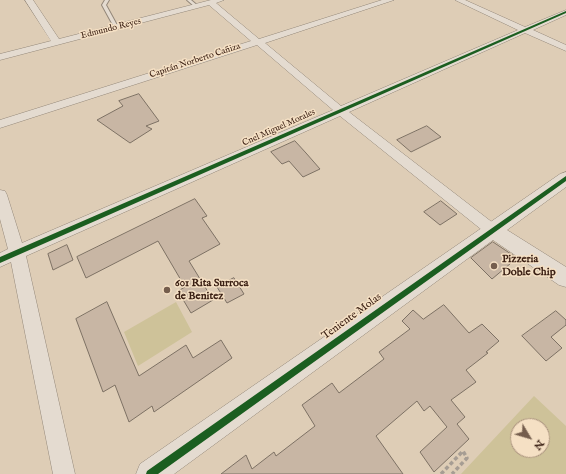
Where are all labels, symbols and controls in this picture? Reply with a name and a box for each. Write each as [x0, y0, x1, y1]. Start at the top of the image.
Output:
street label: Edmundo Reyes [80, 16, 142, 42]
street label: Capitán Norberto Cañiza [148, 41, 242, 81]
street label: Cnel Miguel Morales [241, 107, 317, 149]
place label: Pizzeria Doble Chip [502, 253, 556, 279]
marker: Pizzeria Doble Chip [489, 261, 499, 271]
place label: 601 Rita Surroca de Benitez [175, 277, 248, 303]
marker: 601 Rita Surroca de Benitez [162, 285, 172, 295]
street label: Teniente Molas [320, 291, 384, 343]
north arrow [510, 418, 550, 458]
text: N [530, 437, 547, 453]

